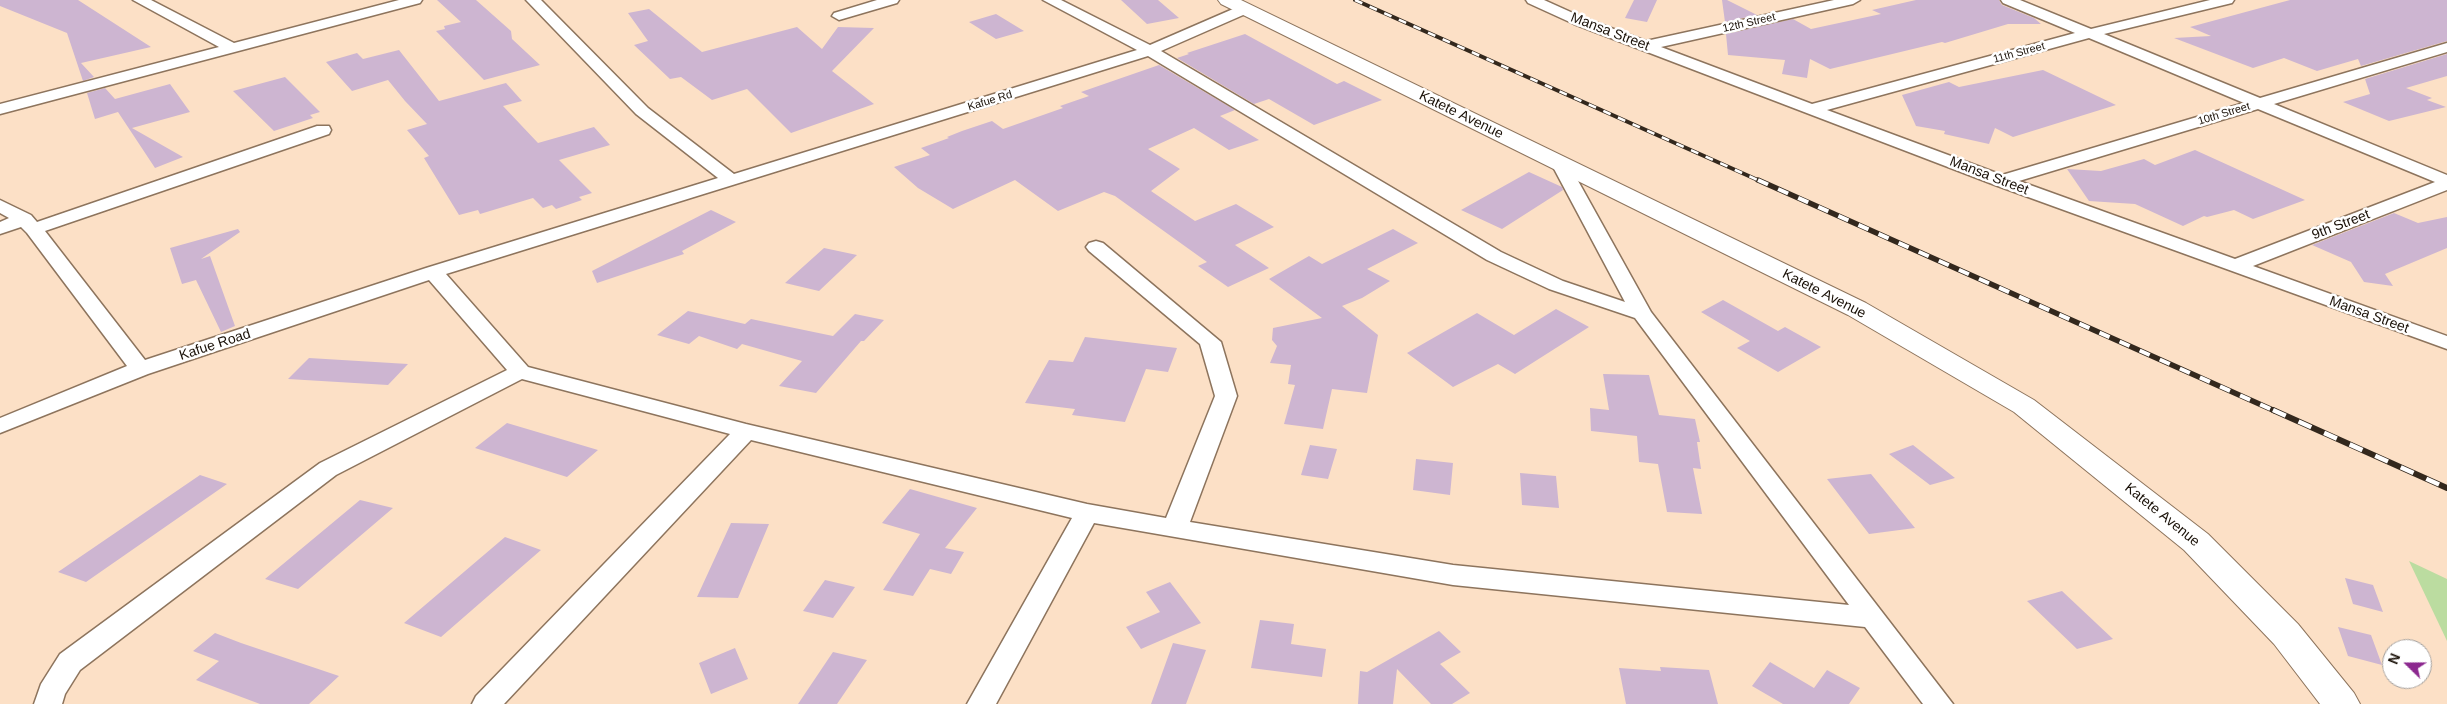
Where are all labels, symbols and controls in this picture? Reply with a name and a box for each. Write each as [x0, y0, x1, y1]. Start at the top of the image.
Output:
street label: Mansa Street [1568, 9, 1652, 55]
street label: 12th Street [1721, 11, 1777, 35]
street label: 11th Street [1992, 40, 2046, 66]
street label: Katete Avenue [1416, 87, 1506, 143]
street label: Kafue Rd [966, 88, 1014, 114]
street label: 10th Street [2196, 100, 2252, 128]
street label: Mansa Street [1947, 153, 2031, 199]
street label: 9th Street [2310, 206, 2372, 244]
street label: Katete Avenue [1779, 266, 1869, 322]
street label: Mansa Street [2327, 293, 2411, 337]
street label: Kafue Road [177, 326, 253, 364]
street label: Katete Avenue [2121, 480, 2203, 550]
north arrow [2382, 639, 2432, 689]
text: N [2385, 651, 2403, 666]

